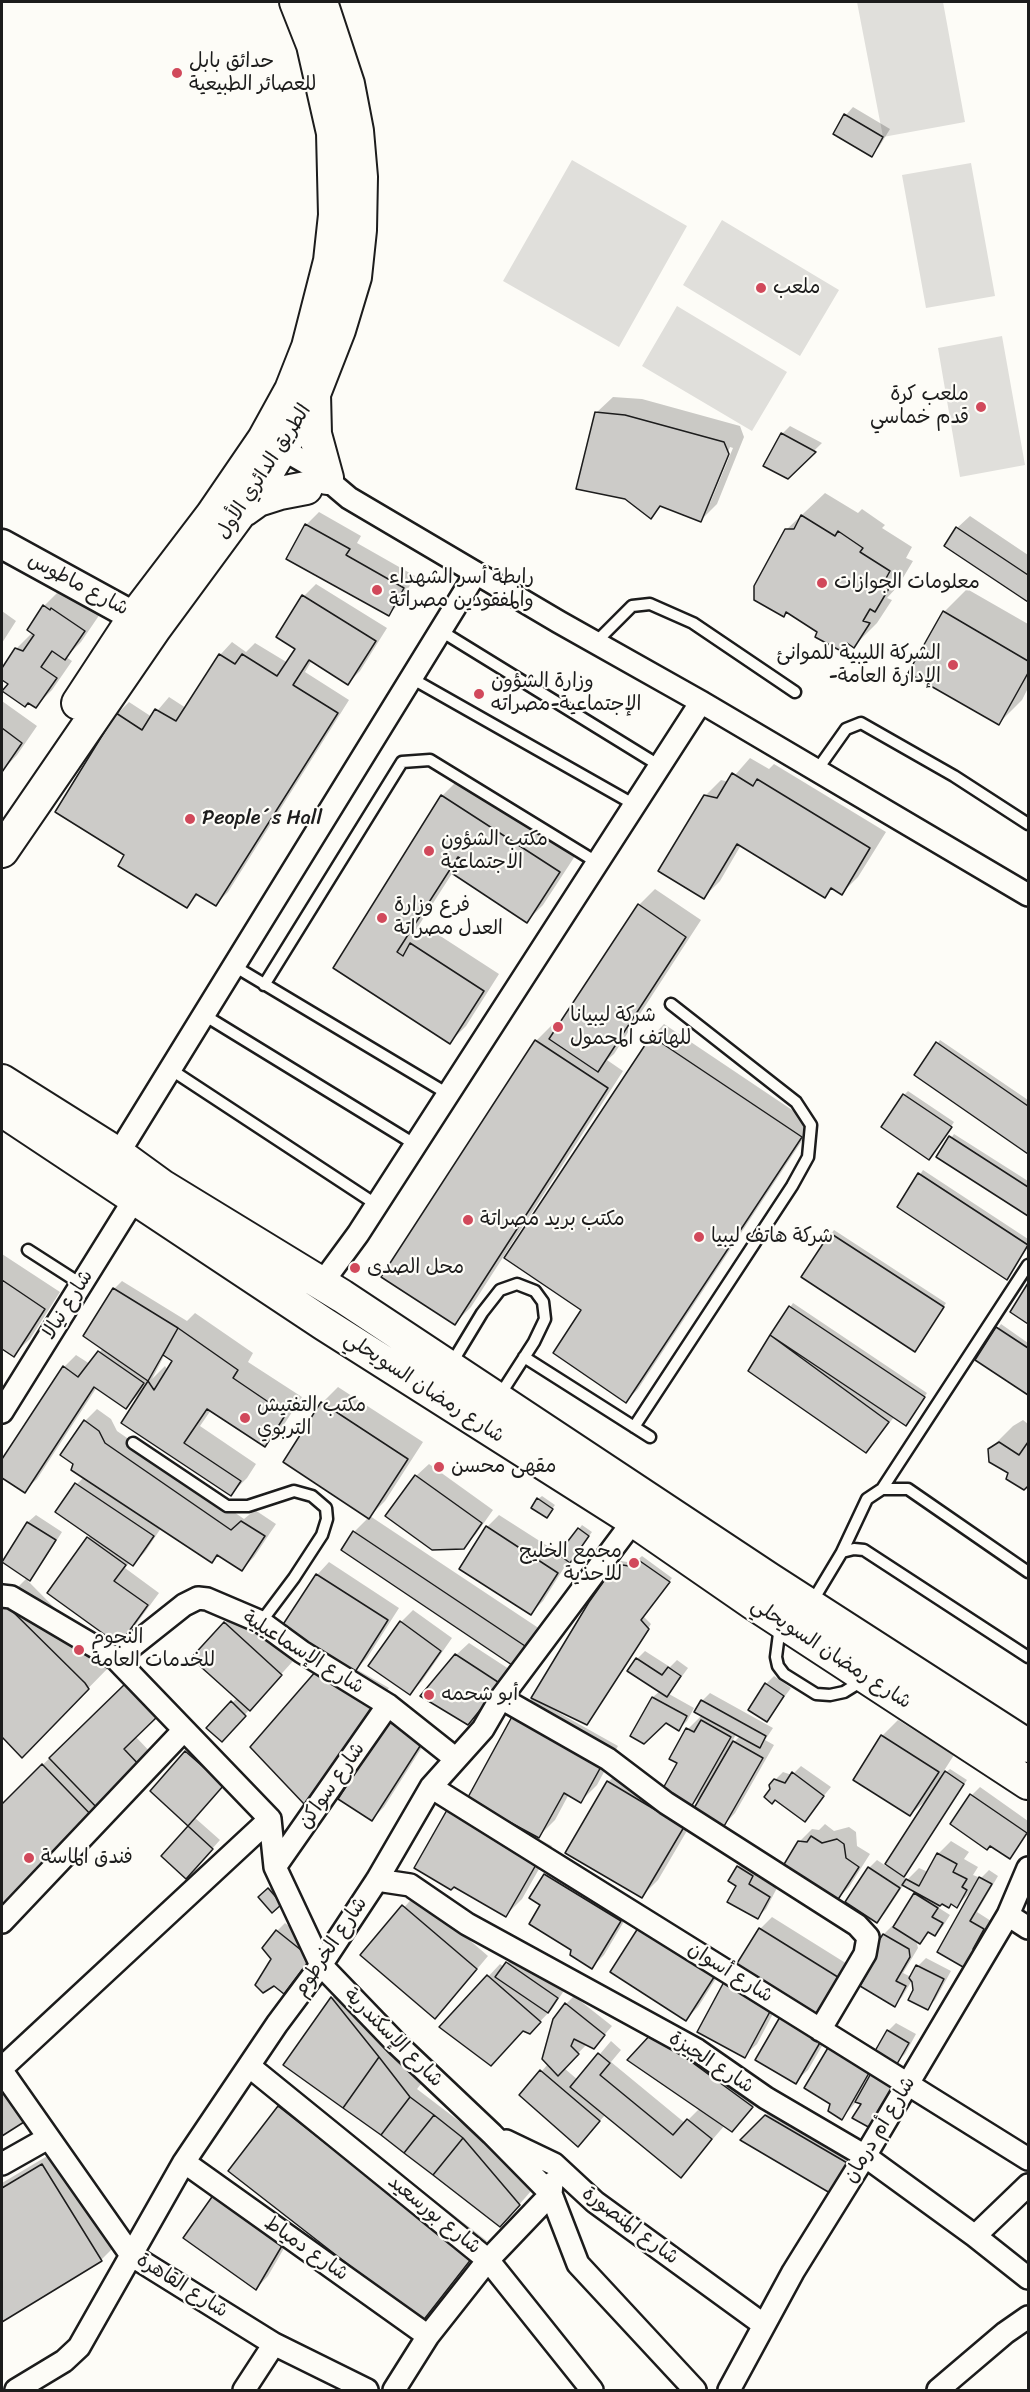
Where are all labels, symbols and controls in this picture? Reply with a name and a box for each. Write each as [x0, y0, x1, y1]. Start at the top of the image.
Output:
place label: حدائق بابل للعصائر الطبيعية [189, 50, 316, 97]
marker: حدائق بابل للعصائر الطبيعية [170, 66, 184, 80]
place label: ملعب [773, 276, 820, 300]
marker: ملعب [754, 281, 768, 295]
place label: ملعب كرة قدم خماسي [870, 383, 969, 430]
street label: الطريق الدائري الأول [211, 400, 317, 544]
marker: ملعب كرة قدم خماسي [974, 400, 988, 414]
street label: شارع ماطوس [24, 548, 132, 622]
place label: رابطة أسر الشهداء والمفقودين مصراتة [389, 566, 534, 613]
place label: معلومات الجوازات [834, 571, 980, 595]
marker: معلومات الجوازات [815, 576, 829, 590]
marker: رابطة أسر الشهداء والمفقودين مصراتة [370, 583, 384, 597]
place label: الشركة الليبية للموانئ -الإدارة العامة [776, 642, 941, 689]
marker: الشركة الليبية للموانئ -الإدارة العامة [946, 658, 960, 672]
place label: وزارة الشؤون الإجتماعية-مصراته [491, 670, 641, 717]
marker: وزارة الشؤون الإجتماعية-مصراته [472, 687, 486, 701]
place label: People´s Hall [202, 807, 322, 831]
marker: People´s Hall [183, 812, 197, 826]
place label: مكتب الشؤون الاجتماعية [441, 828, 548, 875]
marker: مكتب الشؤون الاجتماعية [422, 844, 436, 858]
place label: فرع وزارة العدل مصراتة [394, 894, 503, 941]
marker: فرع وزارة العدل مصراتة [375, 911, 389, 925]
place label: شركة ليبيانا للهاتف المحمول [570, 1004, 691, 1051]
marker: شركة ليبيانا للهاتف المحمول [551, 1020, 565, 1034]
place label: مكتب بريد مصراتة [480, 1208, 625, 1232]
marker: مكتب بريد مصراتة [461, 1213, 475, 1227]
place label: شركة هاتف ليبيا [711, 1225, 833, 1249]
marker: شركة هاتف ليبيا [692, 1230, 706, 1244]
place label: محل الصدى [367, 1256, 464, 1280]
marker: محل الصدى [348, 1261, 362, 1275]
street label: شارع نيالا [37, 1266, 99, 1344]
street label: شارع رمضان السويحلي [340, 1327, 508, 1449]
place label: مكتب التفتيش التربوي [257, 1394, 366, 1441]
marker: مكتب التفتيش التربوي [238, 1411, 252, 1425]
place label: مقهى محسن [451, 1455, 556, 1479]
marker: مقهى محسن [432, 1460, 446, 1474]
place label: مجمع الخليج للاحذية [519, 1540, 622, 1587]
marker: مجمع الخليج للاحذية [627, 1556, 641, 1570]
street label: شارع رمضان السويحلي [747, 1593, 915, 1715]
street label: شارع الإسماعيلية [238, 1606, 368, 1700]
place label: النجوم للخدمات العامة [91, 1626, 215, 1673]
marker: النجوم للخدمات العامة [72, 1643, 86, 1657]
place label: أبو شحمه [441, 1683, 518, 1707]
marker: أبو شحمه [422, 1688, 436, 1702]
street label: شارع سواكن [293, 1738, 371, 1834]
place label: فندق الماسة [41, 1846, 133, 1870]
marker: فندق الماسة [22, 1851, 36, 1865]
street label: شارع الخرطوم [289, 1893, 373, 2001]
street label: شارع أسوان [683, 1937, 777, 2009]
street label: شارع الإسكندرية [338, 1983, 448, 2093]
street label: شارع الجيزة [664, 2027, 758, 2099]
street label: شارع أم درمان [839, 2072, 921, 2188]
street label: شارع بورسعيد [382, 2170, 486, 2260]
street label: شارع المنصورة [577, 2182, 683, 2270]
street label: شارع دمياط [259, 2211, 353, 2287]
street label: شارع القاهرة [132, 2248, 232, 2324]

